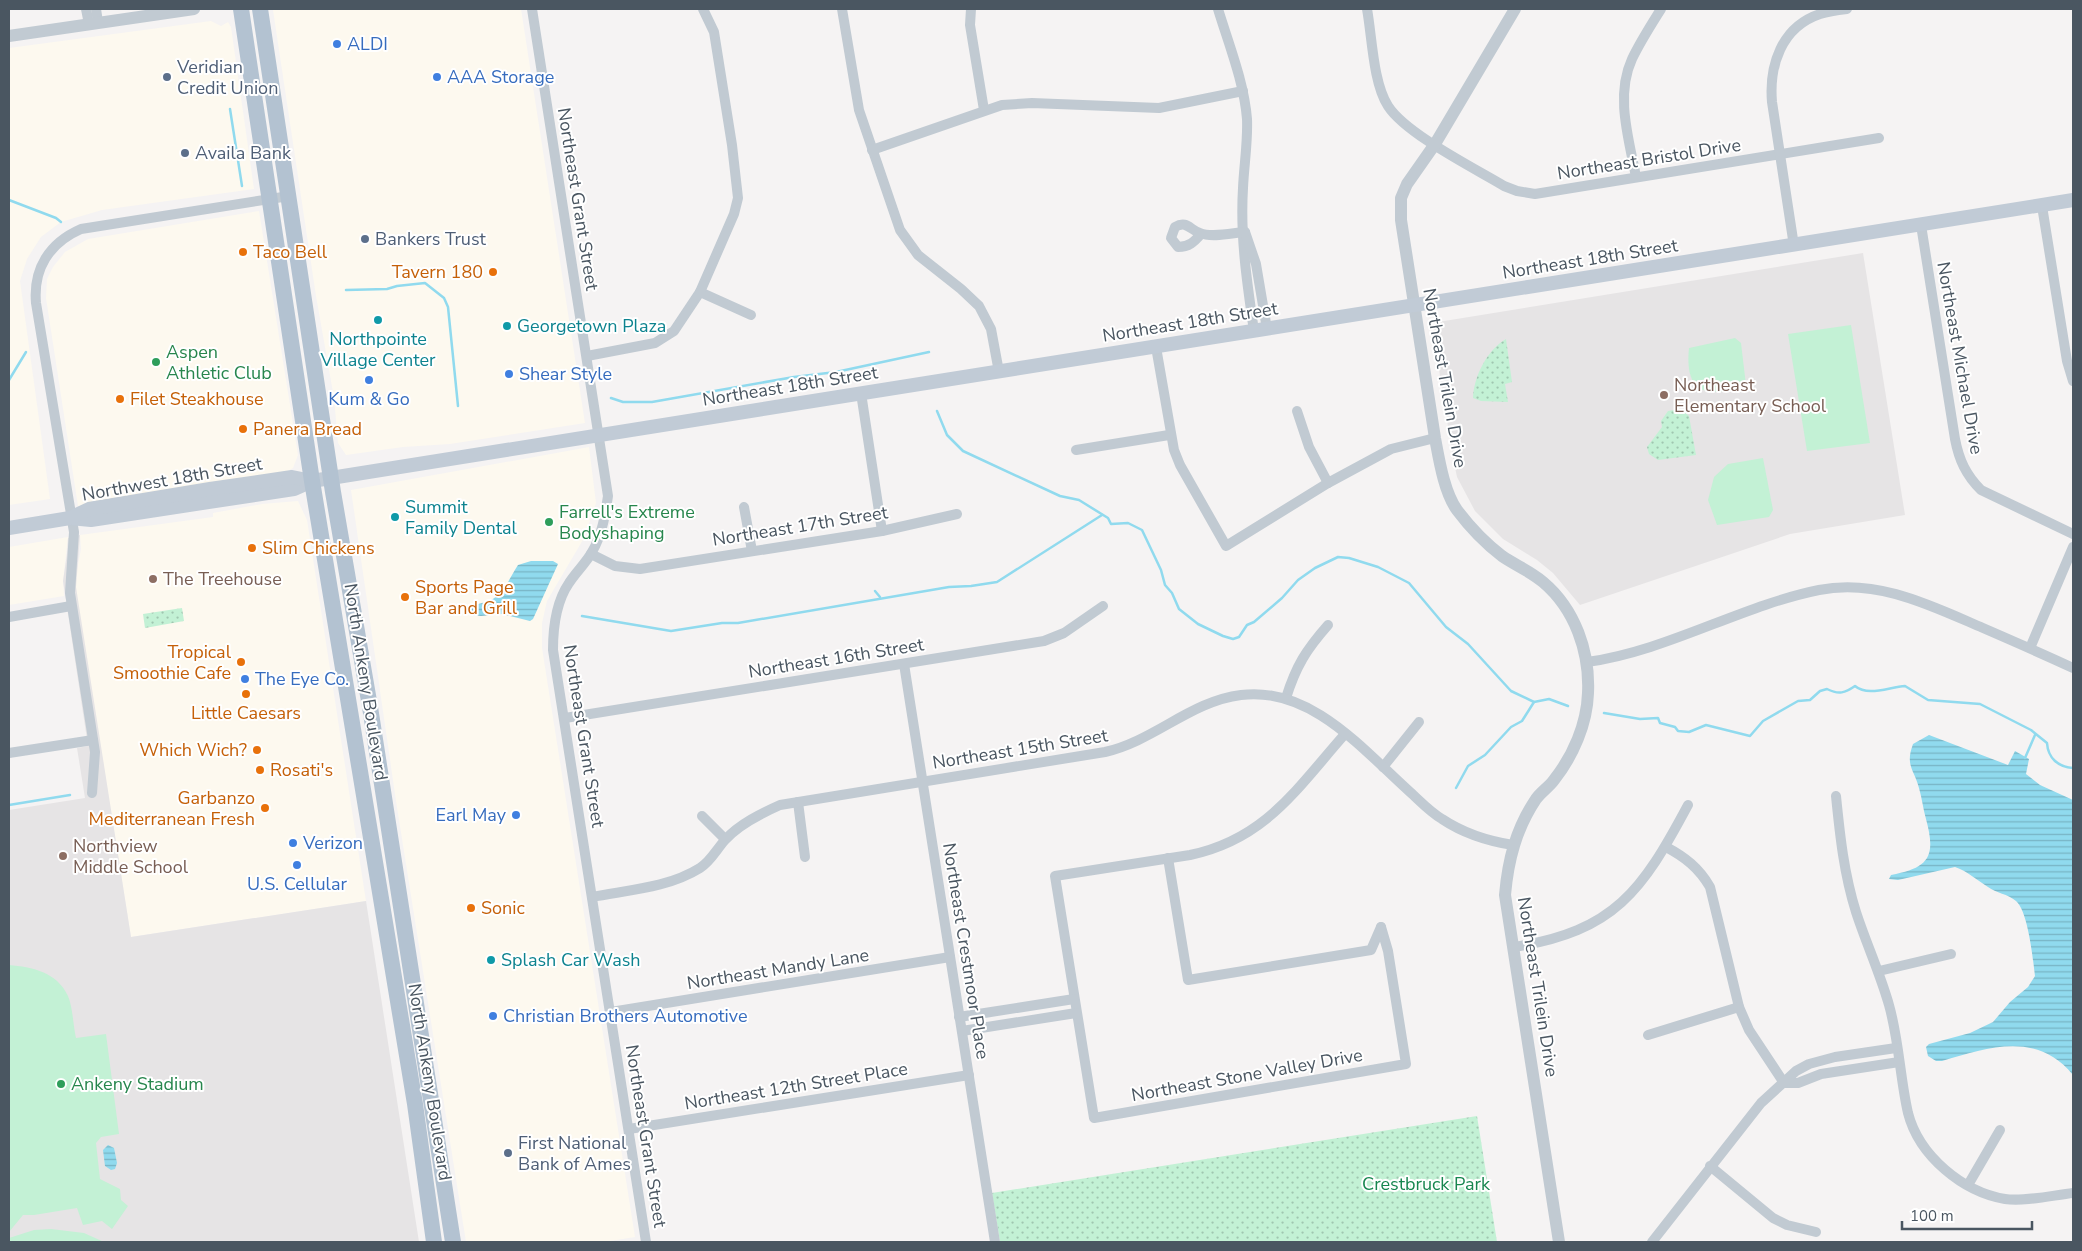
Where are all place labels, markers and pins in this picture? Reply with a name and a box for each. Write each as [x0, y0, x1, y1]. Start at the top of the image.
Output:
place label: ALDI [347, 32, 388, 56]
marker: ALDI [331, 38, 343, 50]
place label: Veridian Credit Union [176, 55, 278, 100]
place label: AAA Storage [447, 65, 554, 89]
marker: Veridian Credit Union [161, 71, 173, 83]
marker: AAA Storage [431, 71, 443, 83]
place label: Availa Bank [195, 141, 292, 165]
marker: Availa Bank [179, 147, 191, 159]
place label: Bankers Trust [375, 227, 486, 251]
marker: Bankers Trust [359, 233, 371, 245]
place label: Taco Bell [253, 240, 328, 264]
marker: Taco Bell [237, 246, 249, 258]
place label: Tavern 180 [392, 260, 483, 284]
marker: Tavern 180 [487, 266, 499, 278]
marker: Northpointe Village Center [372, 314, 384, 326]
place label: Georgetown Plaza [517, 314, 666, 338]
marker: Georgetown Plaza [501, 320, 513, 332]
place label: Northpointe Village Center [319, 327, 436, 372]
place label: Aspen Athletic Club [166, 340, 272, 385]
marker: Aspen Athletic Club [150, 356, 162, 368]
place label: Shear Style [519, 362, 612, 386]
marker: Shear Style [503, 368, 515, 380]
place label: Northeast Elementary School [1674, 373, 1827, 418]
marker: Kum & Go [363, 374, 375, 386]
place label: Filet Steakhouse [130, 387, 264, 411]
place label: Kum & Go [328, 387, 410, 411]
marker: Northeast Elementary School [1658, 389, 1670, 401]
marker: Filet Steakhouse [114, 393, 126, 405]
place label: Panera Bread [253, 417, 362, 441]
marker: Panera Bread [237, 423, 249, 435]
place label: Summit Family Dental [405, 495, 518, 540]
place label: Farrell's Extreme Bodyshaping [559, 500, 695, 545]
marker: Summit Family Dental [389, 511, 401, 523]
marker: Farrell's Extreme Bodyshaping [543, 516, 555, 528]
place label: Slim Chickens [262, 536, 375, 560]
marker: Slim Chickens [246, 542, 258, 554]
place label: The Treehouse [163, 567, 282, 591]
marker: The Treehouse [147, 573, 159, 585]
place label: Sports Page Bar and Grill [415, 575, 518, 620]
marker: Sports Page Bar and Grill [399, 591, 411, 603]
place label: Tropical Smoothie Cafe [113, 640, 232, 685]
marker: Tropical Smoothie Cafe [235, 656, 247, 668]
place label: The Eye Co. [255, 667, 349, 691]
marker: The Eye Co. [239, 673, 251, 685]
marker: Little Caesars [240, 688, 252, 700]
place label: Little Caesars [191, 701, 301, 725]
place label: Which Wich? [139, 738, 247, 762]
marker: Which Wich? [251, 744, 263, 756]
place label: Rosati's [270, 758, 333, 782]
marker: Rosati's [254, 764, 266, 776]
place label: Garbanzo Mediterranean Fresh [89, 786, 255, 831]
marker: Garbanzo Mediterranean Fresh [259, 802, 271, 814]
place label: Earl May [436, 803, 507, 827]
marker: Earl May [510, 809, 522, 821]
place label: Verizon [302, 831, 363, 855]
place label: Northview Middle School [73, 834, 189, 879]
marker: Verizon [287, 837, 299, 849]
marker: Northview Middle School [57, 850, 69, 862]
marker: U.S. Cellular [291, 859, 303, 871]
place label: U.S. Cellular [247, 872, 347, 896]
place label: Sonic [481, 896, 525, 920]
marker: Sonic [465, 902, 477, 914]
place label: Splash Car Wash [501, 948, 641, 972]
marker: Splash Car Wash [485, 954, 497, 966]
place label: Christian Brothers Automotive [503, 1004, 748, 1028]
marker: Christian Brothers Automotive [487, 1010, 499, 1022]
place label: Ankeny Stadium [71, 1072, 204, 1096]
marker: Ankeny Stadium [55, 1078, 67, 1090]
place label: First National Bank of Ames [518, 1131, 631, 1176]
marker: First National Bank of Ames [502, 1147, 514, 1159]

